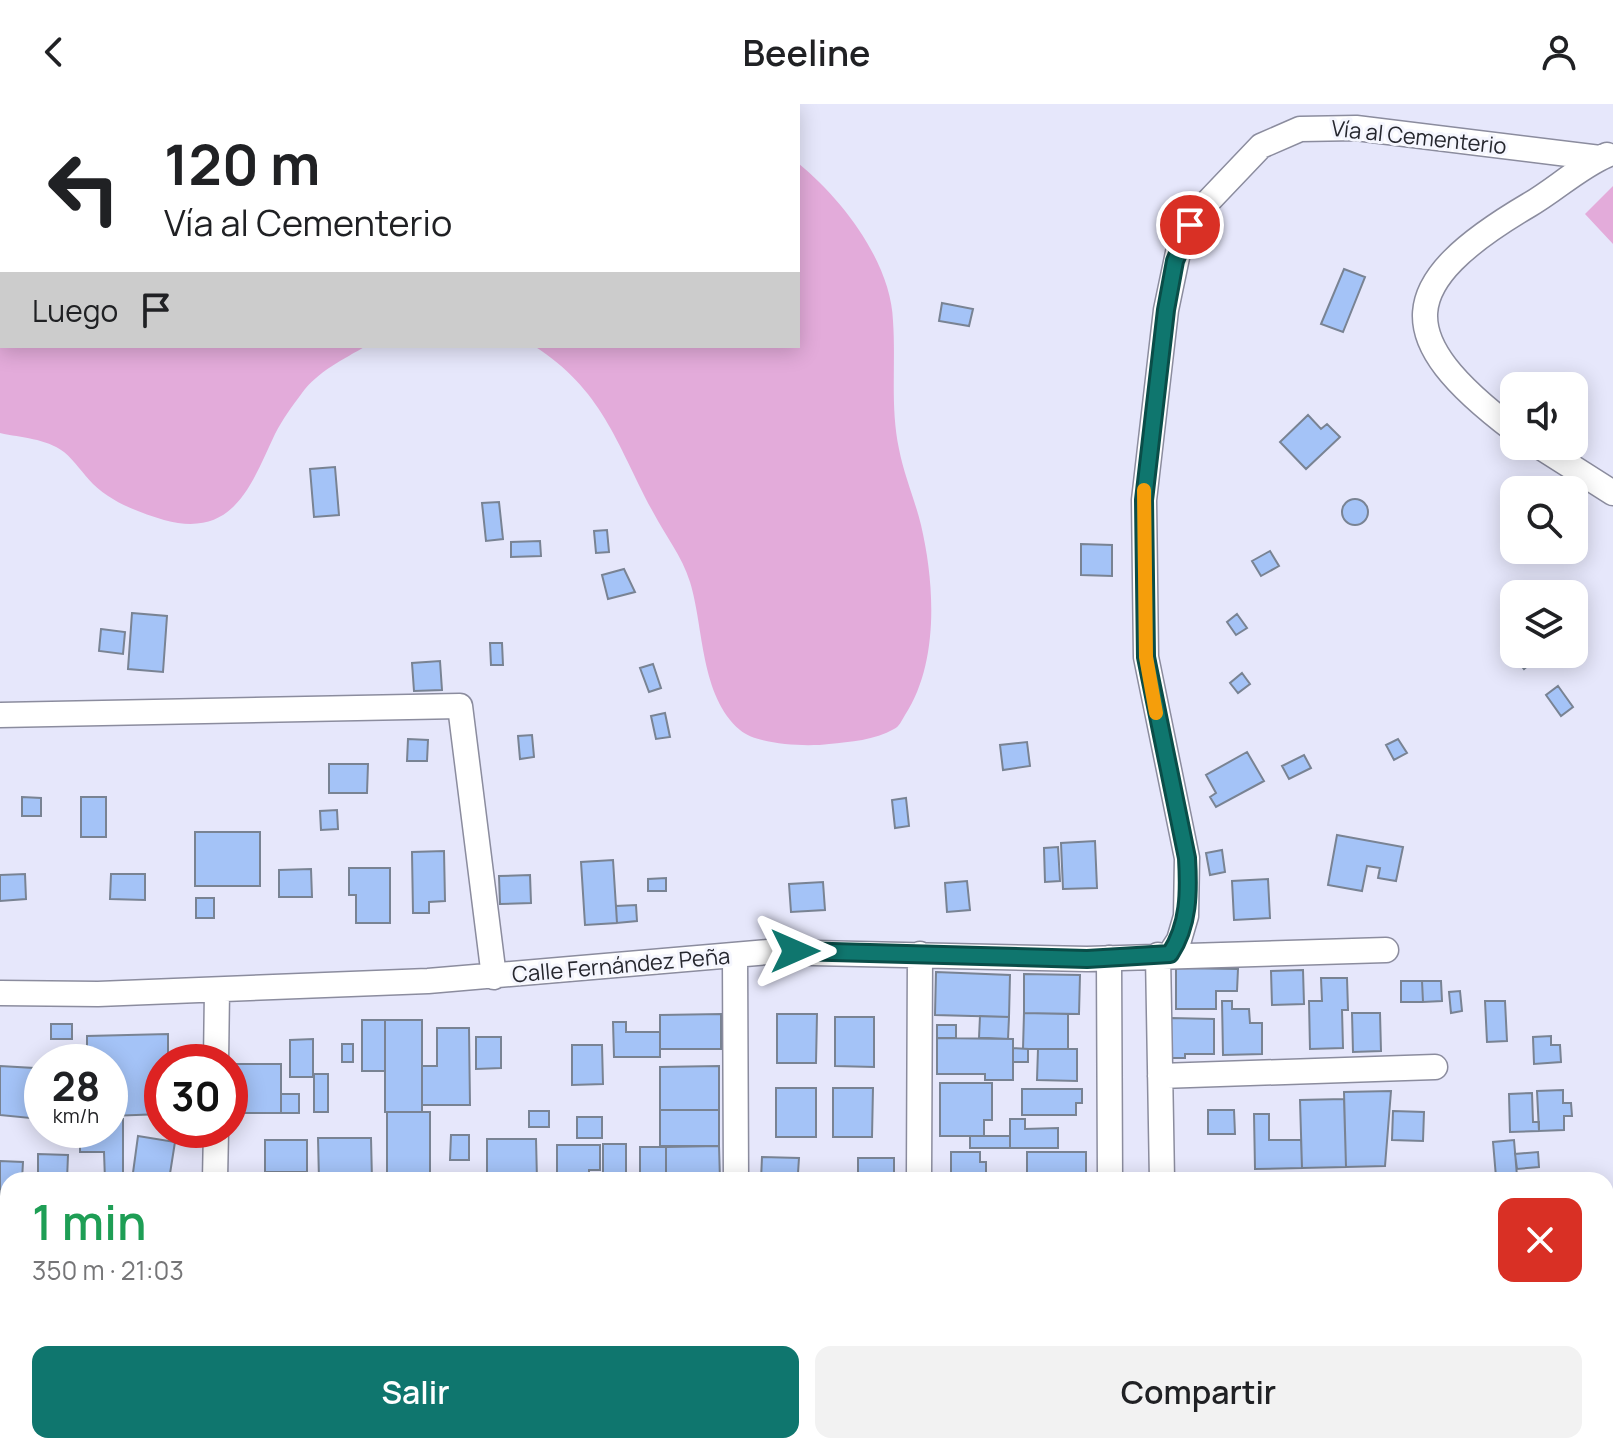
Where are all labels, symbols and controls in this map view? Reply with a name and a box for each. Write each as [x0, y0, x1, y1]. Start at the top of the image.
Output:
text: Beeline [743, 28, 870, 77]
icon: back [32, 30, 76, 74]
icon: person [1537, 30, 1581, 74]
street label: Vía al Cementerio [1330, 113, 1508, 161]
text: 120 m [164, 125, 320, 202]
icon: left [32, 136, 136, 240]
pin [1156, 191, 1224, 259]
text: Vía al Cementerio [164, 198, 452, 247]
icon: arrive [1168, 203, 1212, 247]
icon: arrive [134, 288, 178, 332]
text: Luego [32, 290, 118, 331]
map controls [1500, 372, 1588, 668]
button: sound [1500, 372, 1588, 460]
button: search [1500, 476, 1588, 564]
button: layers [1500, 580, 1588, 668]
position arrow [753, 909, 837, 993]
street label: Calle Fernández Peña [511, 941, 731, 989]
speed limit sign: 30 [144, 1044, 248, 1148]
text: 28 [52, 1058, 100, 1113]
text: km/h [53, 1102, 99, 1129]
text: 1 min [32, 1189, 146, 1254]
button: close [1498, 1198, 1582, 1282]
text: 350 m · 21:03 [32, 1252, 184, 1288]
button: Salir [32, 1346, 799, 1438]
button: Compartir [815, 1346, 1582, 1438]

